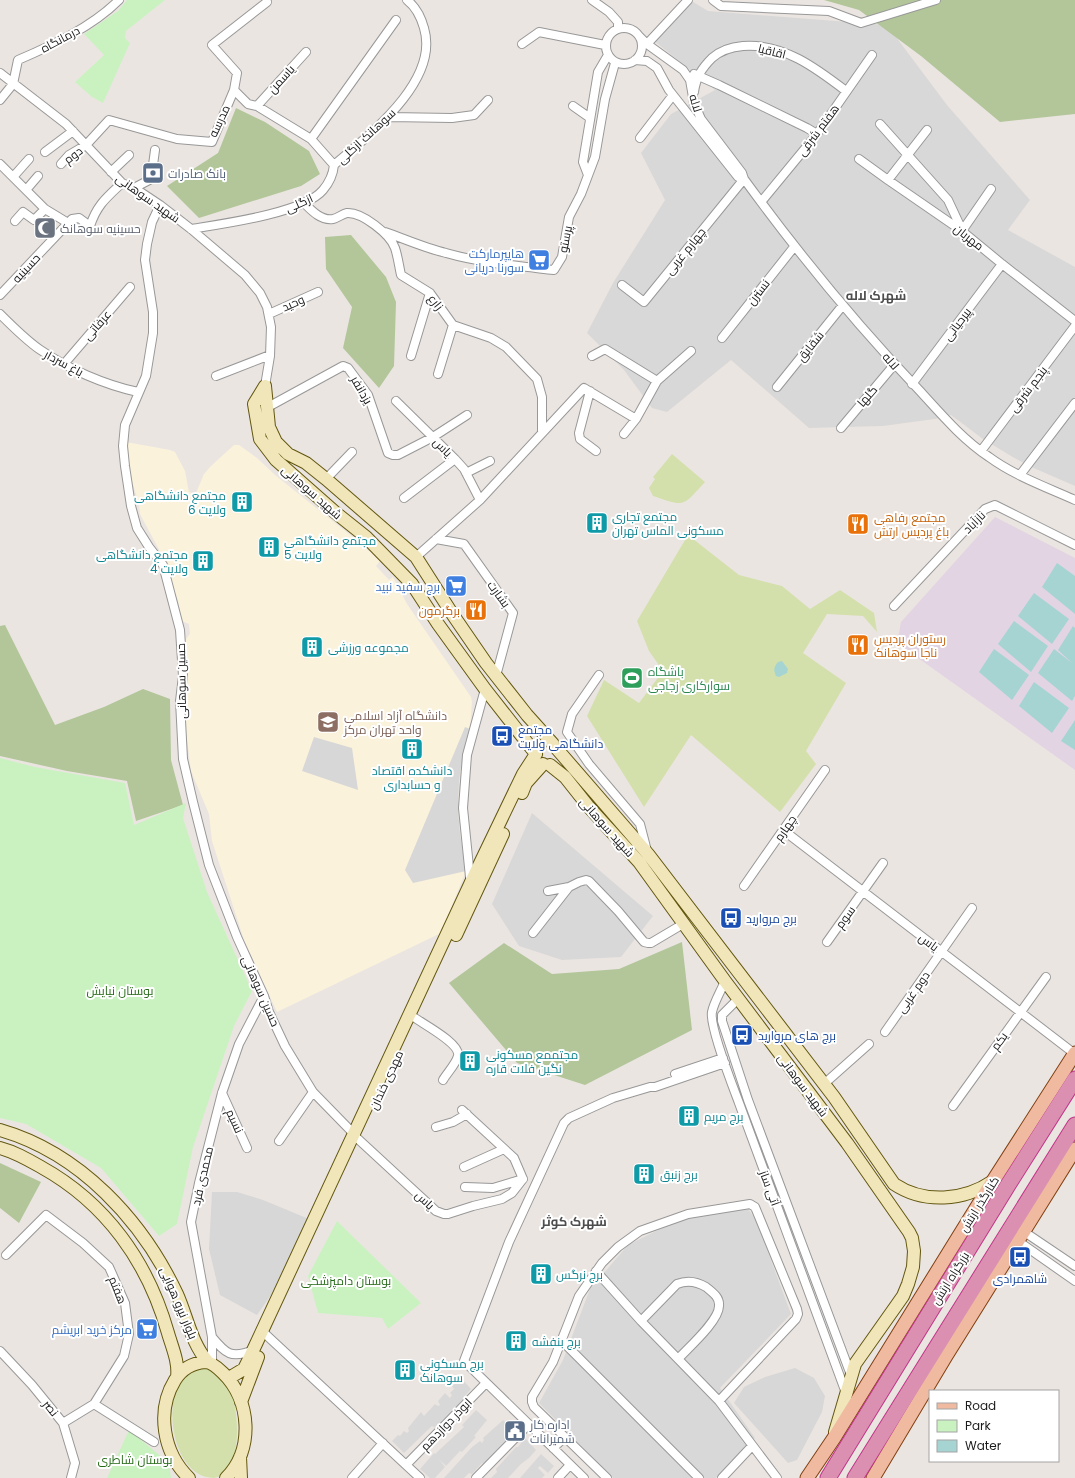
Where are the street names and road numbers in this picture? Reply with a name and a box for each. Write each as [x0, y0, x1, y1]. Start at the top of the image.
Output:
street label: درمانگاه [37, 21, 83, 56]
street label: اقاقیا [756, 39, 788, 63]
street label: یاسمن [264, 60, 299, 97]
street label: لاله [685, 92, 707, 114]
street label: هفتم شرقی [793, 101, 843, 159]
street label: مدرسه [204, 102, 234, 140]
street label: سوهانک ازگلی [333, 104, 399, 168]
street label: دوم [60, 142, 86, 168]
street label: شهید سوهانی [113, 170, 184, 226]
street label: ازگلی [282, 189, 316, 217]
street label: مهربان [950, 220, 988, 254]
street label: پرستو [554, 223, 577, 254]
street label: چهارم غربی [661, 224, 710, 279]
street label: حسینیه [8, 250, 44, 286]
street label: نسترن [742, 275, 774, 309]
street label: زارع [424, 290, 448, 314]
street label: وحید [279, 291, 307, 315]
street label: پیرحیاتی [939, 303, 976, 345]
street label: عرفاتی [79, 306, 115, 344]
street label: شقایق [792, 327, 828, 365]
street label: باغ سردار [41, 345, 87, 380]
street label: لاله [879, 349, 903, 373]
street label: پنجم شرقی [1005, 362, 1052, 416]
street label: یزدانفر [347, 372, 377, 408]
street label: گلها [853, 382, 881, 410]
street label: یاس [429, 433, 457, 461]
street label: شهید سوهانی [278, 461, 346, 523]
street label: نازآباد [959, 507, 989, 537]
street label: بشارت [483, 577, 515, 611]
street label: حسین سوهانی [172, 643, 190, 719]
street label: شهید سوهانی [576, 794, 638, 861]
street label: چهارم [770, 811, 801, 845]
street label: سوم [831, 902, 859, 932]
street label: یاس [915, 929, 943, 956]
street label: حسین سوهانی [238, 953, 284, 1029]
street label: دوم غربی [892, 967, 934, 1016]
street label: یکم [987, 1028, 1012, 1054]
street label: مهدی خندان [365, 1047, 407, 1113]
street label: شهید سوهانی [774, 1050, 832, 1120]
street label: نسیم [222, 1106, 248, 1136]
street label: محمدی فرد [187, 1145, 217, 1207]
street label: آتی ساز [755, 1167, 785, 1209]
street label: کنارگذر ارتش [955, 1173, 1003, 1235]
street label: یاس [411, 1187, 439, 1214]
street label: بزرگراه ارتش [927, 1248, 973, 1308]
street label: بلوار نیرو هوایی [156, 1264, 202, 1342]
street label: هفتم [105, 1274, 131, 1306]
street label: ابوذر دوازدهم [416, 1394, 476, 1454]
street label: نصر [39, 1395, 63, 1420]

